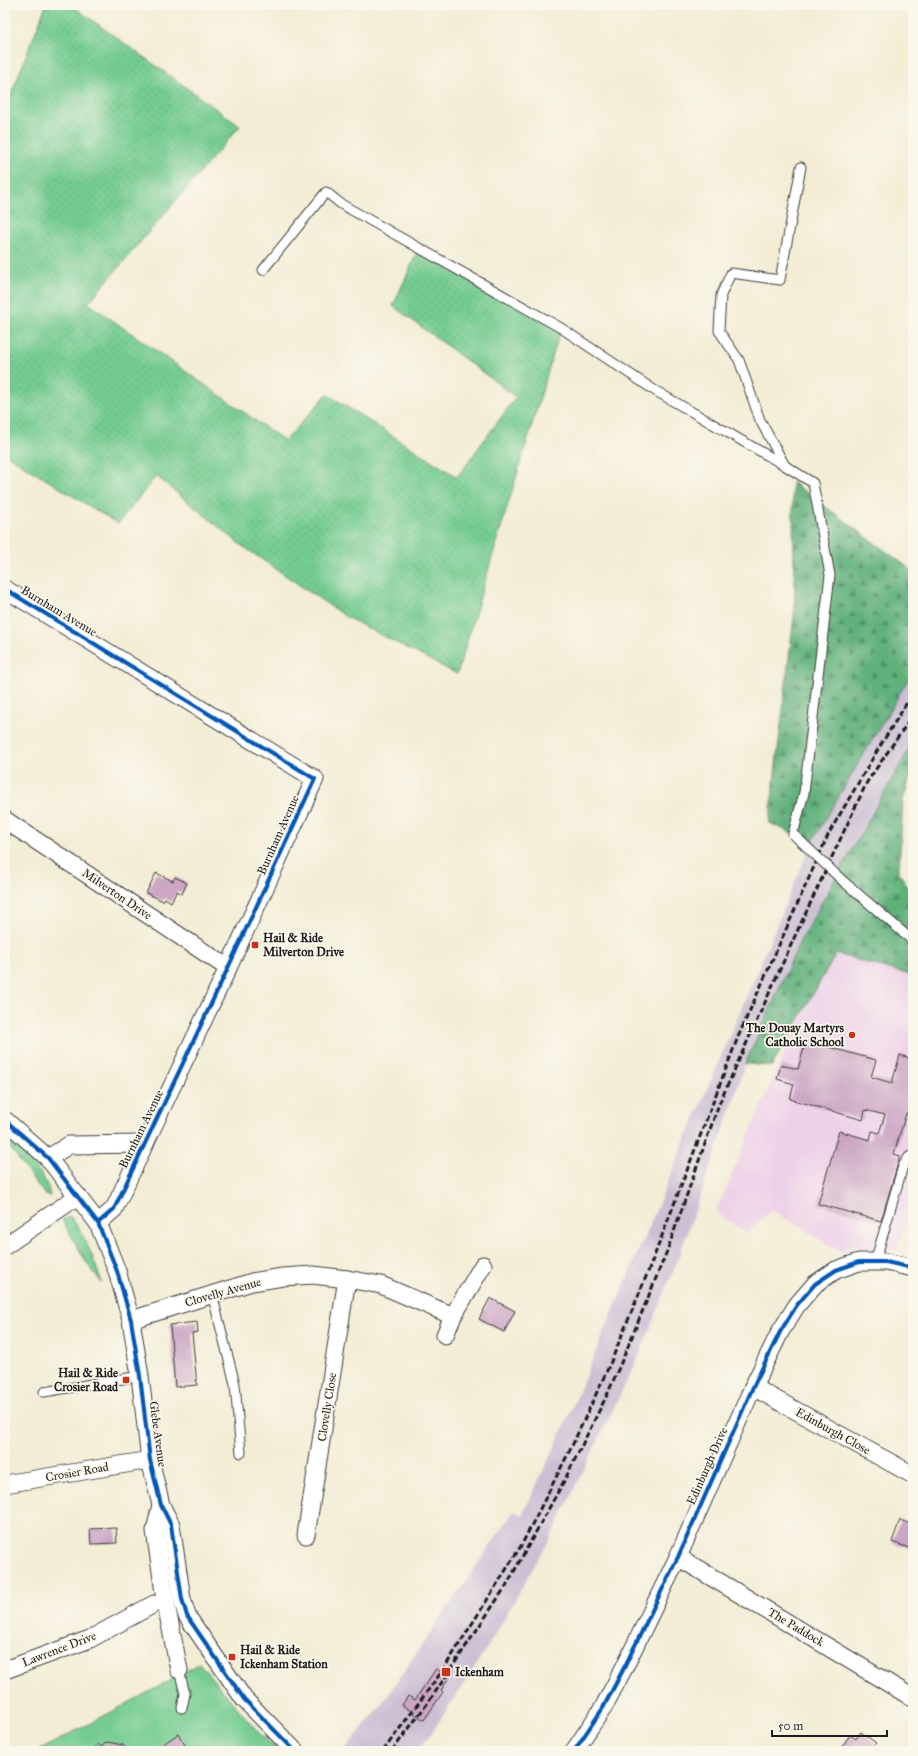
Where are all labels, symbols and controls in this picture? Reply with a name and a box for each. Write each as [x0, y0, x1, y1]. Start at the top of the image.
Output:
street label: Burnham Avenue [19, 583, 99, 639]
street label: Burnham Avenue [254, 793, 302, 877]
street label: Milverton Drive [79, 866, 155, 922]
place label: Hail & Ride Milverton Drive [263, 931, 344, 959]
marker: Hail & Ride Milverton Drive [250, 940, 260, 950]
place label: The Douay Martyrs Catholic School [745, 1021, 845, 1049]
marker: The Douay Martyrs Catholic School [847, 1030, 857, 1040]
street label: Burnham Avenue [116, 1087, 166, 1171]
street label: Clovelly Avenue [183, 1274, 263, 1310]
place label: Hail & Ride Crosier Road [54, 1366, 119, 1394]
street label: Clovelly Close [315, 1372, 339, 1442]
marker: Hail & Ride Crosier Road [121, 1375, 131, 1385]
street label: Glebe Avenue [146, 1400, 170, 1468]
street label: Edinburgh Close [793, 1405, 873, 1458]
street label: Edinburgh Drive [684, 1425, 731, 1507]
street label: Crosier Road [44, 1460, 110, 1484]
street label: The Paddock [765, 1605, 827, 1649]
street label: Lawrence Drive [20, 1628, 98, 1670]
place label: Hail & Ride Ickenham Station [240, 1643, 328, 1671]
marker: Hail & Ride Ickenham Station [227, 1652, 237, 1662]
place label: Ickenham [455, 1665, 505, 1679]
marker: Ickenham [440, 1666, 452, 1678]
scale bar [772, 1712, 887, 1738]
text: 50 m [778, 1719, 803, 1733]

